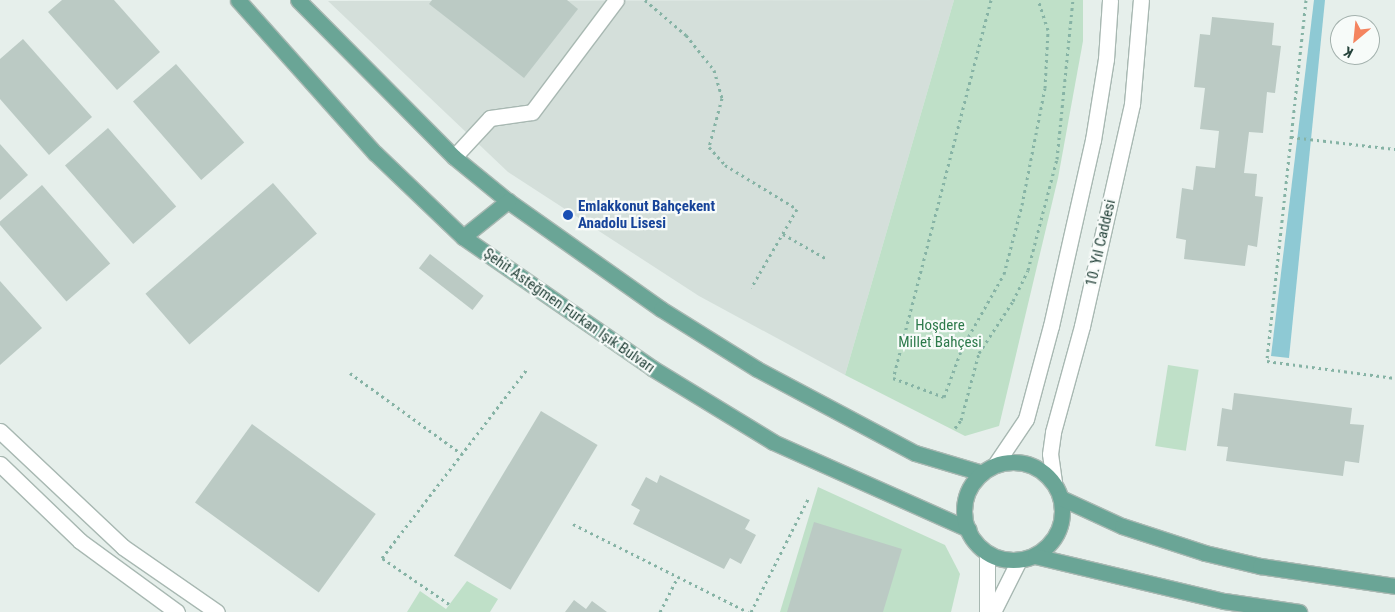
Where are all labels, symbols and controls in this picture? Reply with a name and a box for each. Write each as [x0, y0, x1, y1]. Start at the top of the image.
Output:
north arrow [1330, 15, 1380, 65]
text: K [1341, 43, 1356, 61]
place label: Emlakkonut Bahçekent Anadolu Lisesi [578, 197, 715, 232]
street label: 10. Yıl Caddesi [1082, 198, 1120, 288]
marker: Emlakkonut Bahçekent Anadolu Lisesi [562, 209, 574, 221]
street label: Şehit Asteğmen Furkan Işık Bulvarı [480, 245, 658, 377]
park label: Hoşdere Millet Bahçesi [898, 316, 982, 351]

